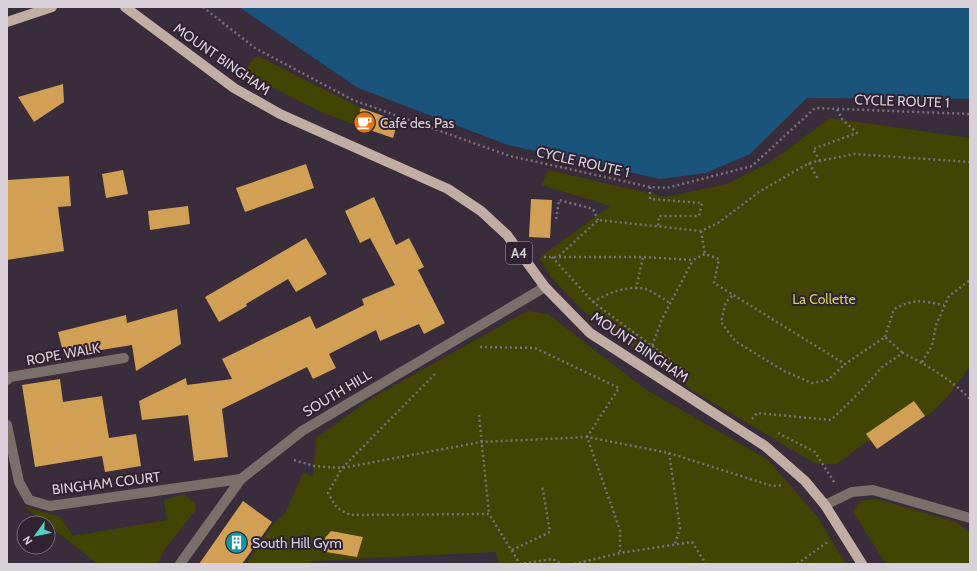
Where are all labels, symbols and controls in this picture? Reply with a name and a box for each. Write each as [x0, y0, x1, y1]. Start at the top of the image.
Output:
street label: MOUNT BINGHAM [170, 19, 274, 99]
street label: CYCLE ROUTE 1 [854, 90, 950, 112]
cafe icon: Café des Pas [351, 110, 377, 136]
place label: Café des Pas [380, 114, 455, 132]
street label: CYCLE ROUTE 1 [535, 143, 631, 181]
road number: A4 [506, 242, 532, 264]
park label: La Collette [792, 290, 856, 308]
street label: MOUNT BINGHAM [588, 308, 692, 386]
street label: ROPE WALK [25, 339, 101, 369]
street label: SOUTH HILL [299, 365, 375, 421]
street label: BINGHAM COURT [51, 467, 162, 499]
north arrow [16, 515, 56, 555]
building icon: South Hill Gym [223, 530, 249, 556]
text: N [20, 533, 36, 548]
place label: South Hill Gym [252, 534, 342, 552]

